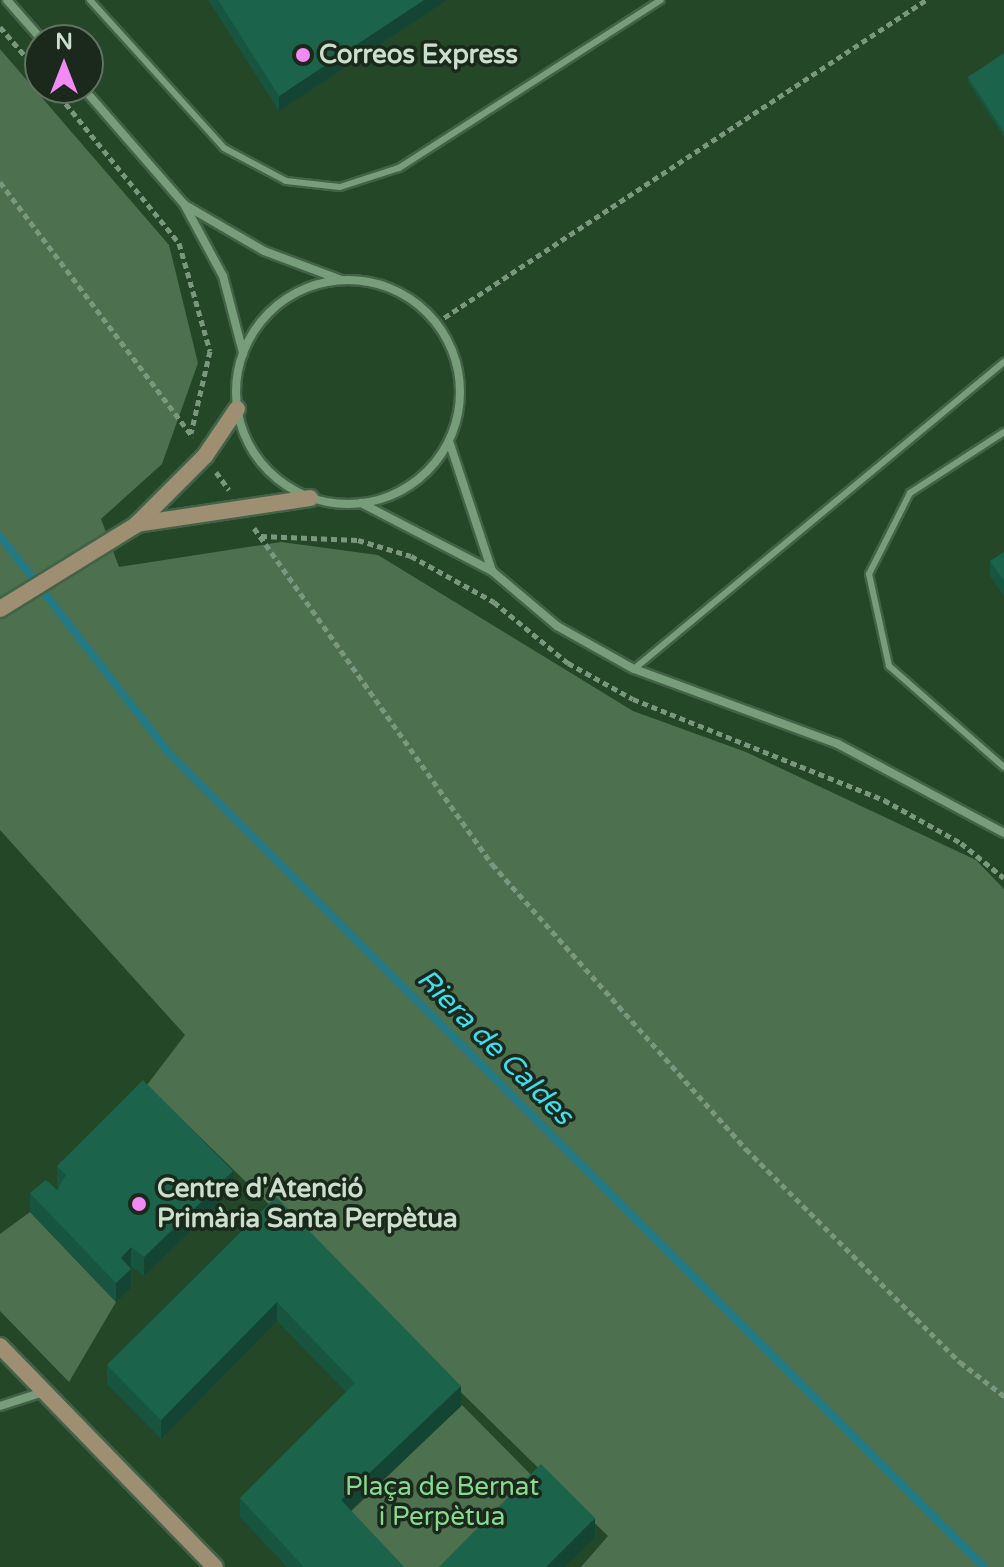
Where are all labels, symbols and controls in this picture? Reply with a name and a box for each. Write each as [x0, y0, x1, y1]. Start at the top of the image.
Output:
north arrow [24, 24, 104, 104]
text: N [55, 29, 73, 55]
place label: Correos Express [319, 39, 518, 71]
marker: Correos Express [294, 46, 312, 64]
water label: Riera de Caldes [410, 962, 580, 1132]
place label: Centre d'Atenció Primària Santa Perpètua [157, 1173, 458, 1234]
marker: Centre d'Atenció Primària Santa Perpètua [128, 1193, 150, 1215]
park label: Plaça de Bernat i Perpètua [345, 1471, 539, 1532]

